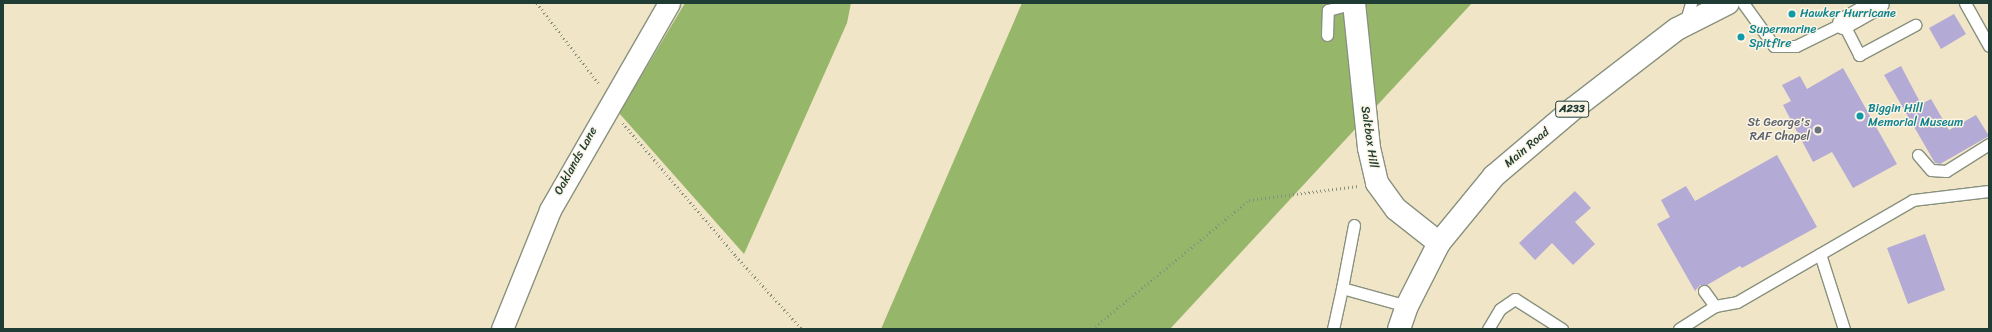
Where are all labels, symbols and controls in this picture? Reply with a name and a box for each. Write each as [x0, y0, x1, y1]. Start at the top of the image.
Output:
place label: Hawker Hurricane [1800, 7, 1896, 21]
marker: Hawker Hurricane [1787, 9, 1797, 19]
place label: Supermarine Spitfire [1749, 23, 1816, 51]
marker: Supermarine Spitfire [1736, 32, 1746, 42]
road number: A233 [1555, 100, 1589, 118]
place label: Biggin Hill Memorial Museum [1868, 102, 1964, 130]
street label: Saltbox Hill [1358, 105, 1380, 169]
marker: Biggin Hill Memorial Museum [1855, 111, 1865, 121]
place label: St George's RAF Chapel [1748, 116, 1810, 144]
street label: Oaklands Lane [551, 125, 601, 197]
street label: Main Road [1502, 125, 1552, 171]
marker: St George's RAF Chapel [1813, 125, 1823, 135]

